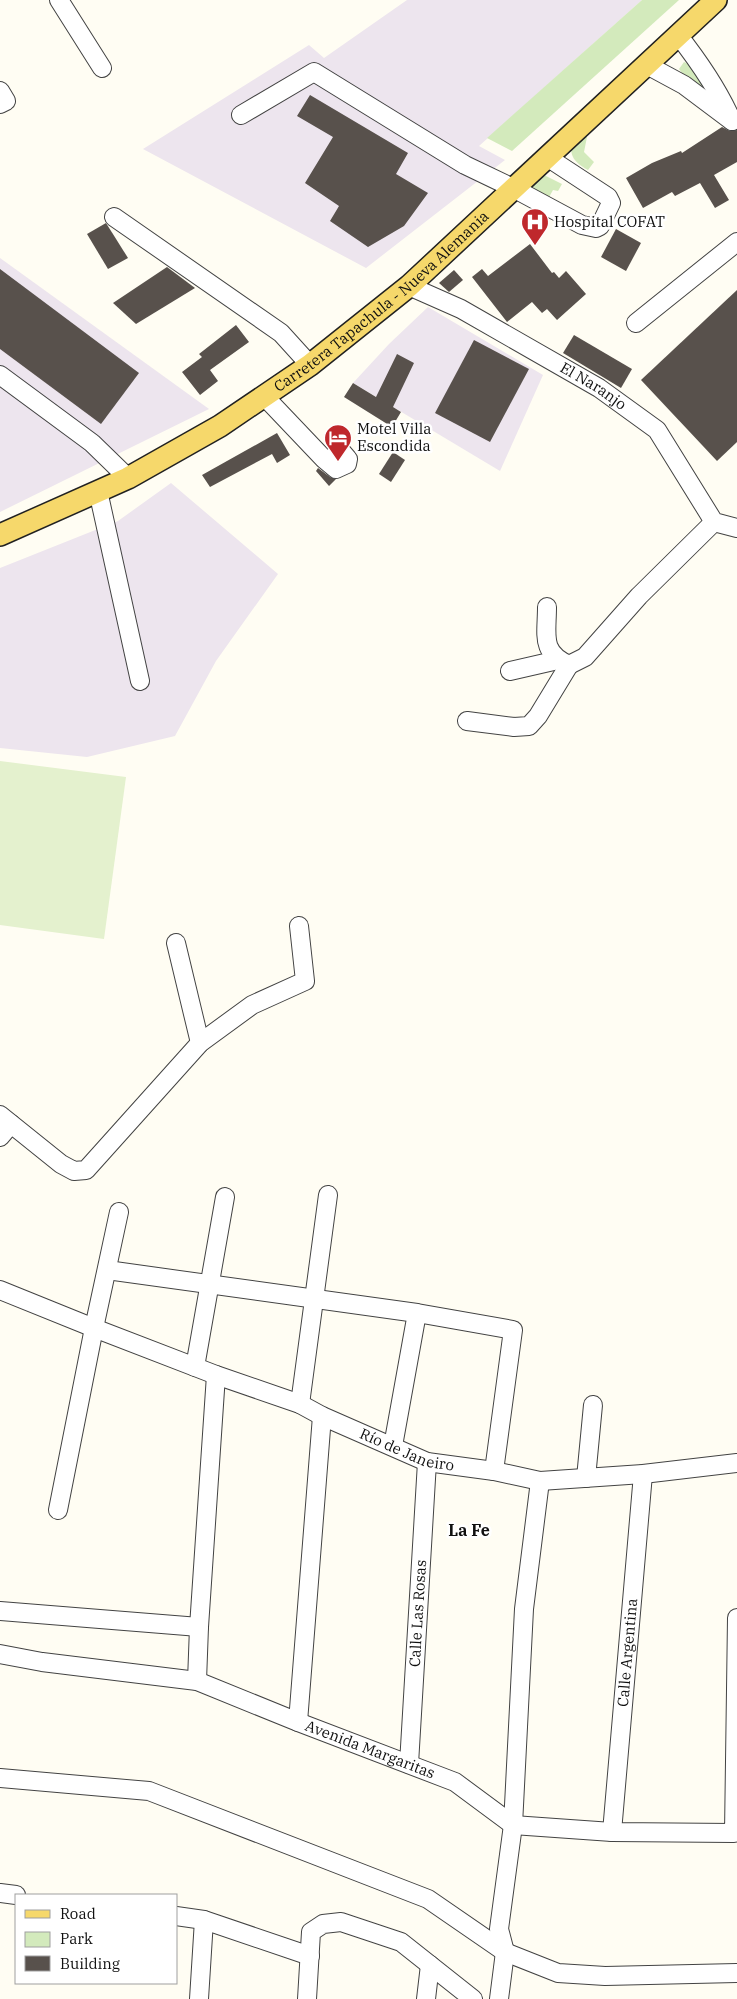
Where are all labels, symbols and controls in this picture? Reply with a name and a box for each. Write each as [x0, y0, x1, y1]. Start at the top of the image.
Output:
street label: Carretera Tapachula - Nueva Alemania [270, 207, 493, 396]
hospital icon: Hospital COFAT [520, 207, 550, 246]
place label: Hospital COFAT [554, 212, 665, 231]
street label: El Naranjo [557, 358, 630, 414]
place label: Motel Villa Escondida [357, 419, 431, 455]
hotel icon: Motel Villa Escondida [323, 423, 353, 462]
street label: Río de Janeiro [357, 1424, 455, 1475]
district label: La Fe [448, 1520, 490, 1540]
street label: Calle Las Rosas [405, 1559, 430, 1667]
street label: Calle Argentina [613, 1598, 641, 1708]
street label: Avenida Margaritas [303, 1716, 438, 1782]
legend [15, 1894, 178, 1984]
text: Road [60, 1904, 96, 1923]
text: Park [60, 1929, 93, 1948]
text: Building [60, 1954, 120, 1973]

